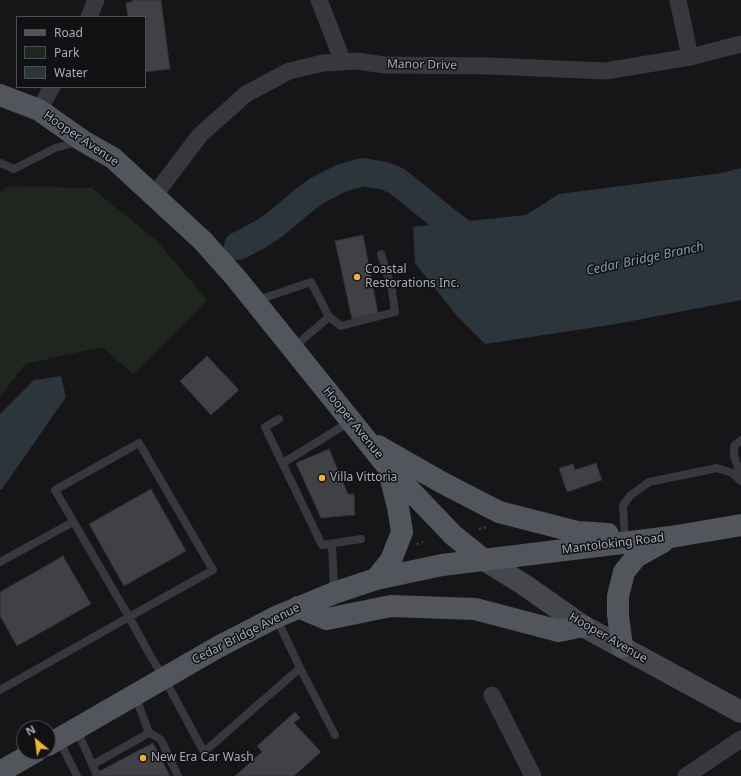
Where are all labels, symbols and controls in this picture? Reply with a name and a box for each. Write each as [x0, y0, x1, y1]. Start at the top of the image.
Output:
legend [16, 16, 146, 88]
text: Road [54, 24, 83, 41]
text: Park [54, 44, 79, 61]
street label: Manor Drive [387, 57, 457, 73]
text: Water [54, 64, 88, 81]
street label: Hooper Avenue [41, 108, 121, 170]
water label: Cedar Bridge Branch [585, 239, 705, 279]
place label: Coastal Restorations Inc. [365, 263, 459, 291]
marker: Coastal Restorations Inc. [352, 272, 362, 282]
street label: Hooper Avenue [320, 384, 386, 462]
place label: Villa Vittoria [330, 471, 397, 485]
marker: Villa Vittoria [317, 473, 327, 483]
street label: Mantoloking Road [561, 531, 665, 557]
street label: Cedar Bridge Avenue [190, 601, 302, 667]
street label: Hooper Avenue [566, 610, 650, 666]
north arrow [16, 720, 56, 760]
text: N [23, 721, 38, 739]
place label: New Era Car Wash [151, 751, 254, 765]
marker: New Era Car Wash [138, 753, 148, 763]

